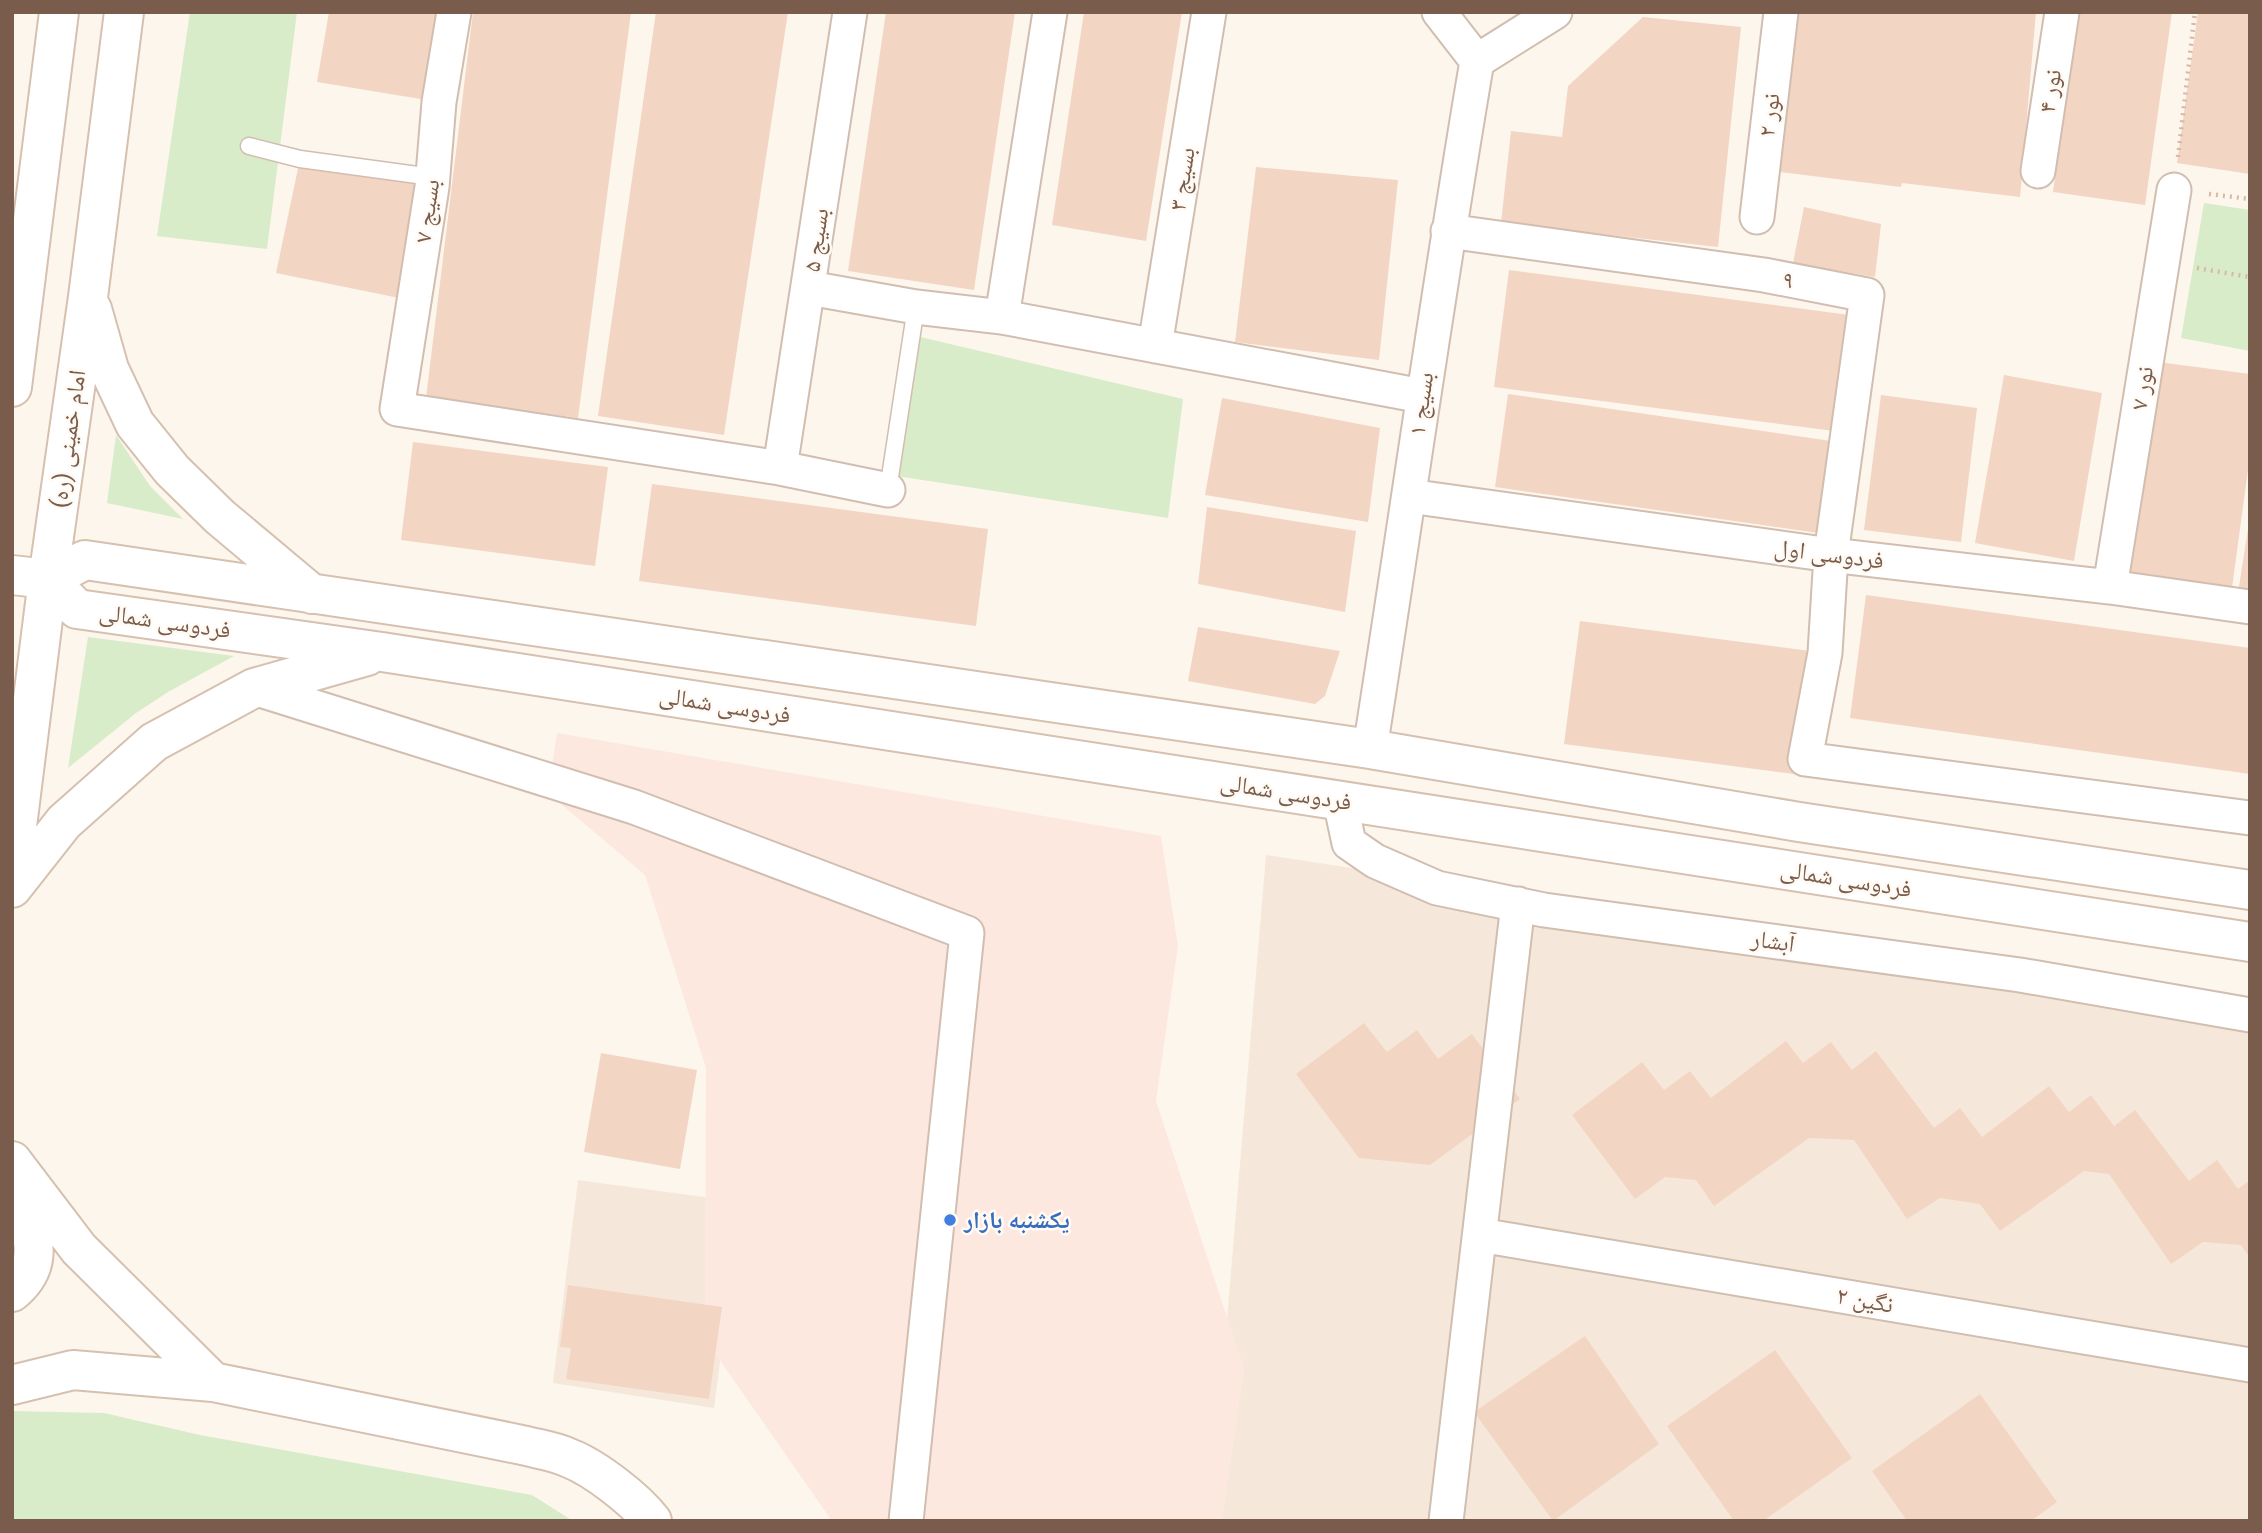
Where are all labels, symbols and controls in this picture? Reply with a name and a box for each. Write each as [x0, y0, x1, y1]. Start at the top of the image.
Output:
street label: نور ۴ [2033, 67, 2067, 115]
street label: نور ۲ [1752, 92, 1786, 138]
street label: بسیج ۳ [1163, 145, 1202, 213]
street label: بسیج ۷ [409, 177, 446, 245]
street label: بسیج ۵ [798, 206, 835, 274]
street label: ۹ [1780, 265, 1796, 295]
street label: نور ۷ [2125, 364, 2159, 412]
street label: امام خمینی (ره) [44, 368, 94, 510]
street label: بسیج ۱ [1403, 370, 1440, 438]
street label: فردوسی اول [1773, 533, 1885, 575]
street label: فردوسی شمالی [97, 598, 233, 644]
street label: فردوسی شمالی [657, 681, 793, 729]
street label: فردوسی شمالی [1218, 768, 1354, 816]
street label: فردوسی شمالی [1778, 855, 1914, 903]
street label: آبشار [1748, 924, 1797, 958]
place label: یکشنبه بازار [963, 1206, 1070, 1234]
marker: یکشنبه بازار [942, 1212, 958, 1228]
street label: نگین ۲ [1834, 1281, 1896, 1319]

